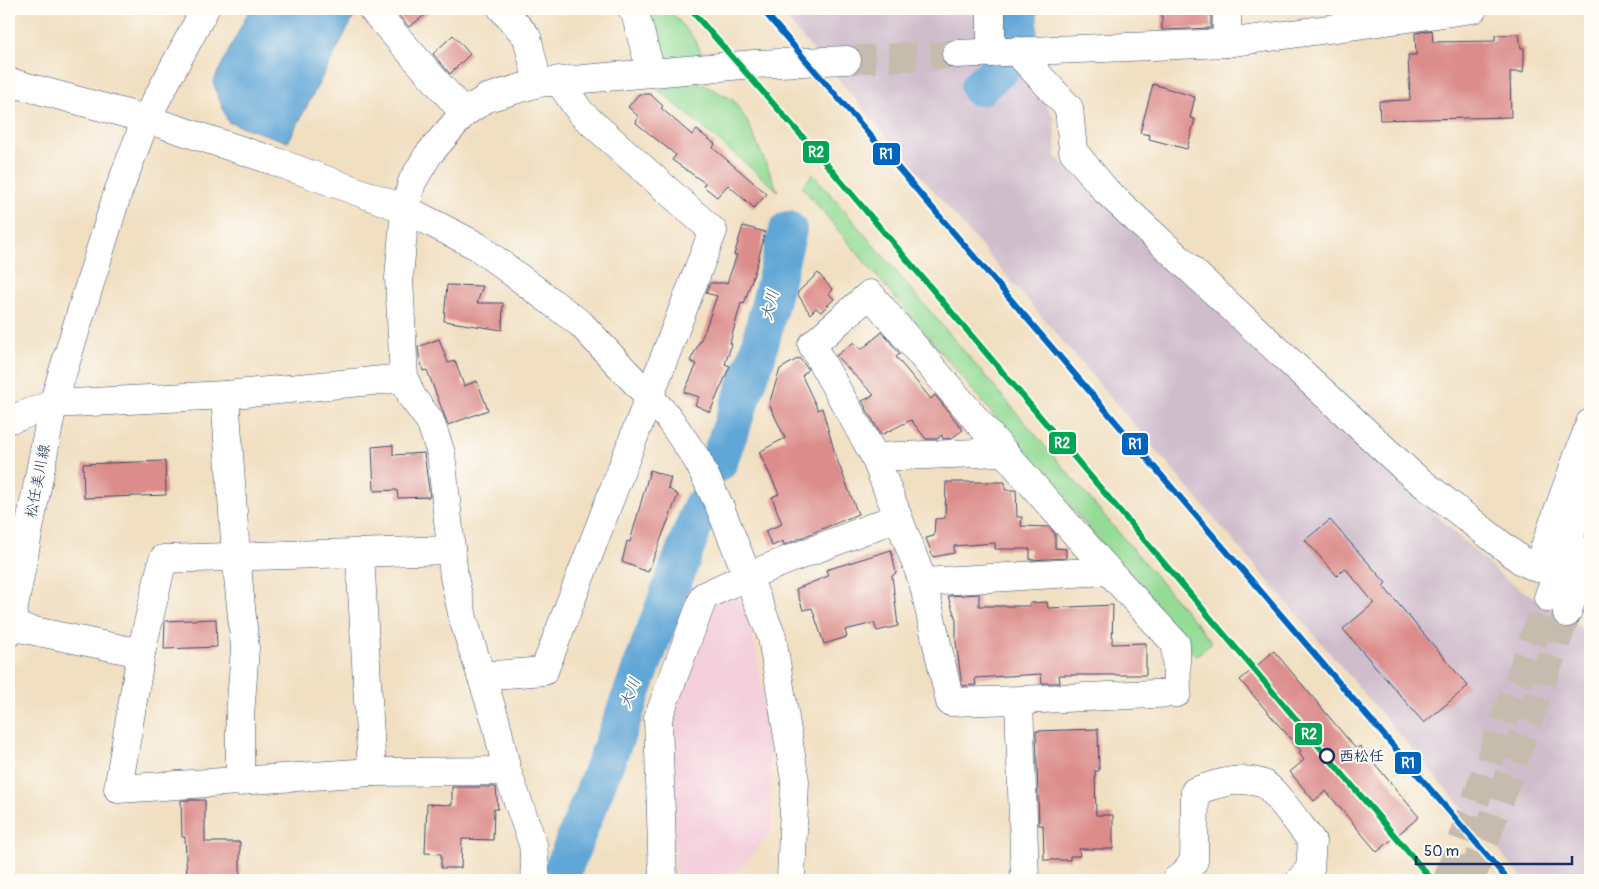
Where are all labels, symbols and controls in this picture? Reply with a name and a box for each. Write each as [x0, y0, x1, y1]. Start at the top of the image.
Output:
line badge: R2 [802, 140, 830, 164]
line badge: R1 [872, 142, 901, 166]
text: R2 [808, 144, 824, 161]
text: R1 [879, 146, 893, 163]
water label: 大川 [756, 287, 784, 323]
line badge: R2 [1048, 431, 1077, 455]
line badge: R1 [1121, 432, 1149, 456]
text: R2 [1054, 435, 1070, 452]
text: R1 [1128, 436, 1142, 453]
street label: 松任美川線 [22, 442, 54, 520]
water label: 大川 [615, 674, 645, 712]
line badge: R2 [1294, 722, 1323, 746]
text: R2 [1301, 726, 1317, 743]
place label: 西松任 [1339, 747, 1384, 766]
marker: 西松任 [1319, 748, 1335, 764]
line badge: R1 [1394, 751, 1422, 775]
text: R1 [1401, 755, 1415, 772]
scale bar [1416, 834, 1573, 866]
text: 50 m [1424, 842, 1459, 861]

